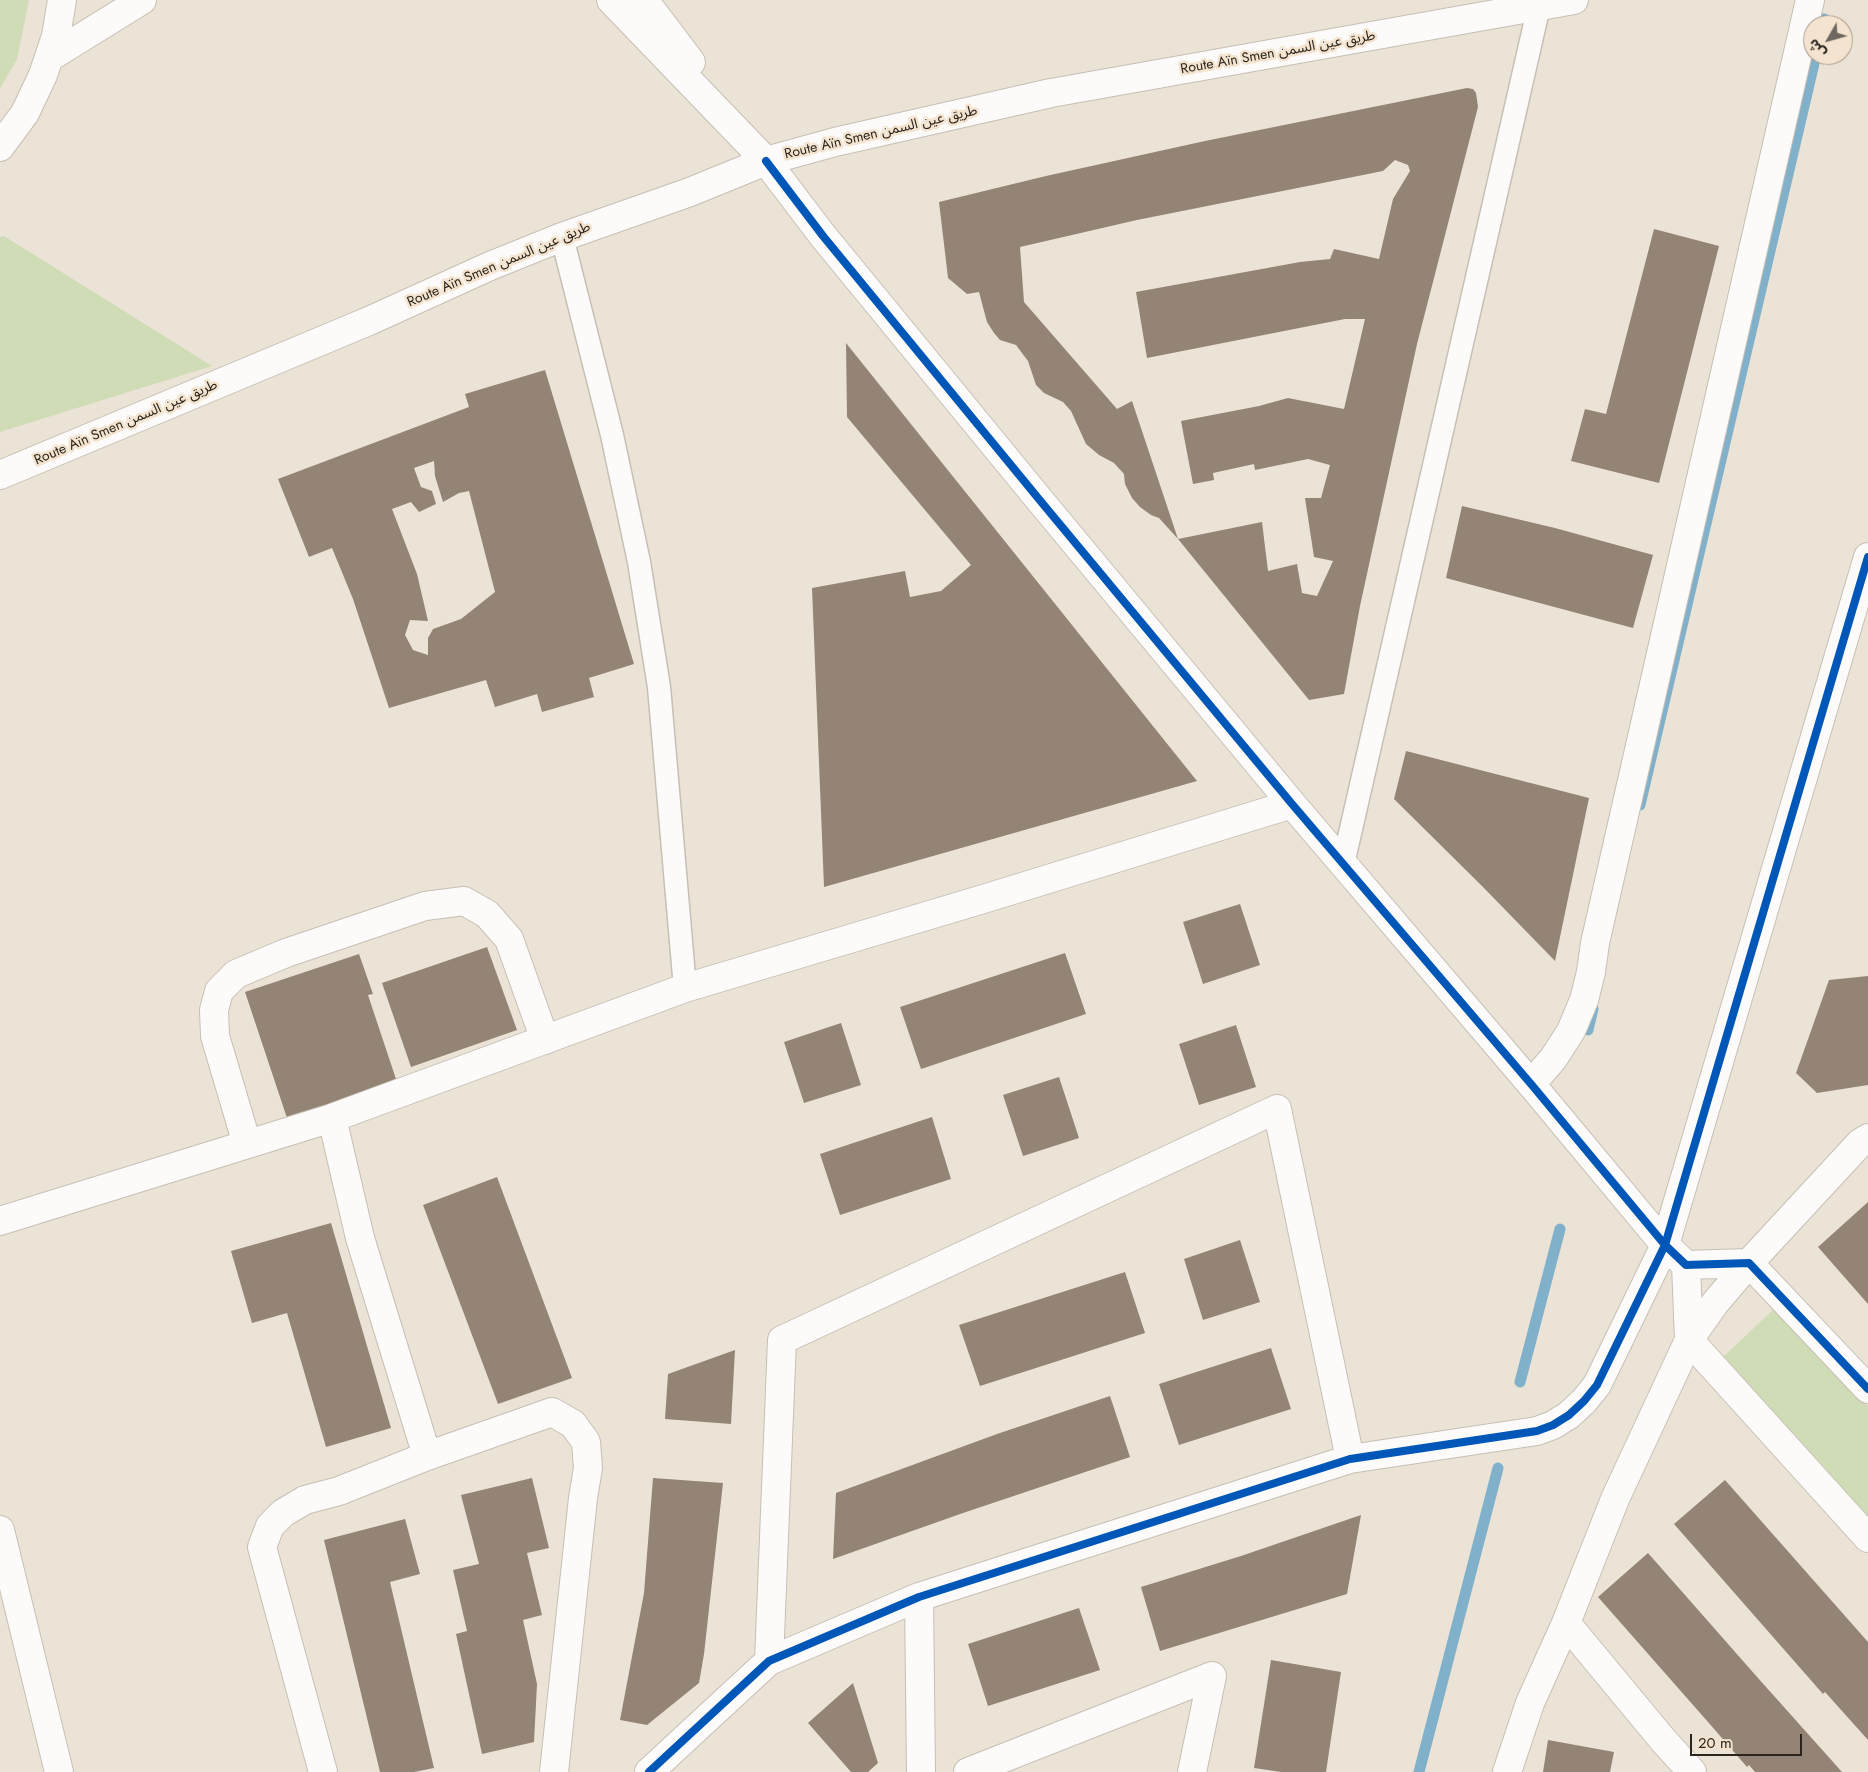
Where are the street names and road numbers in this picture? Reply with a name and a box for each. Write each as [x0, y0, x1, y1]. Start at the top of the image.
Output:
street label: Route Aïn Smen طريق عين السمن [1179, 28, 1377, 78]
street label: Route Aïn Smen طريق عين السمن [783, 103, 979, 163]
street label: Route Aïn Smen طريق عين السمن [405, 219, 593, 311]
street label: Route Aïn Smen طريق عين السمن [32, 377, 220, 469]

